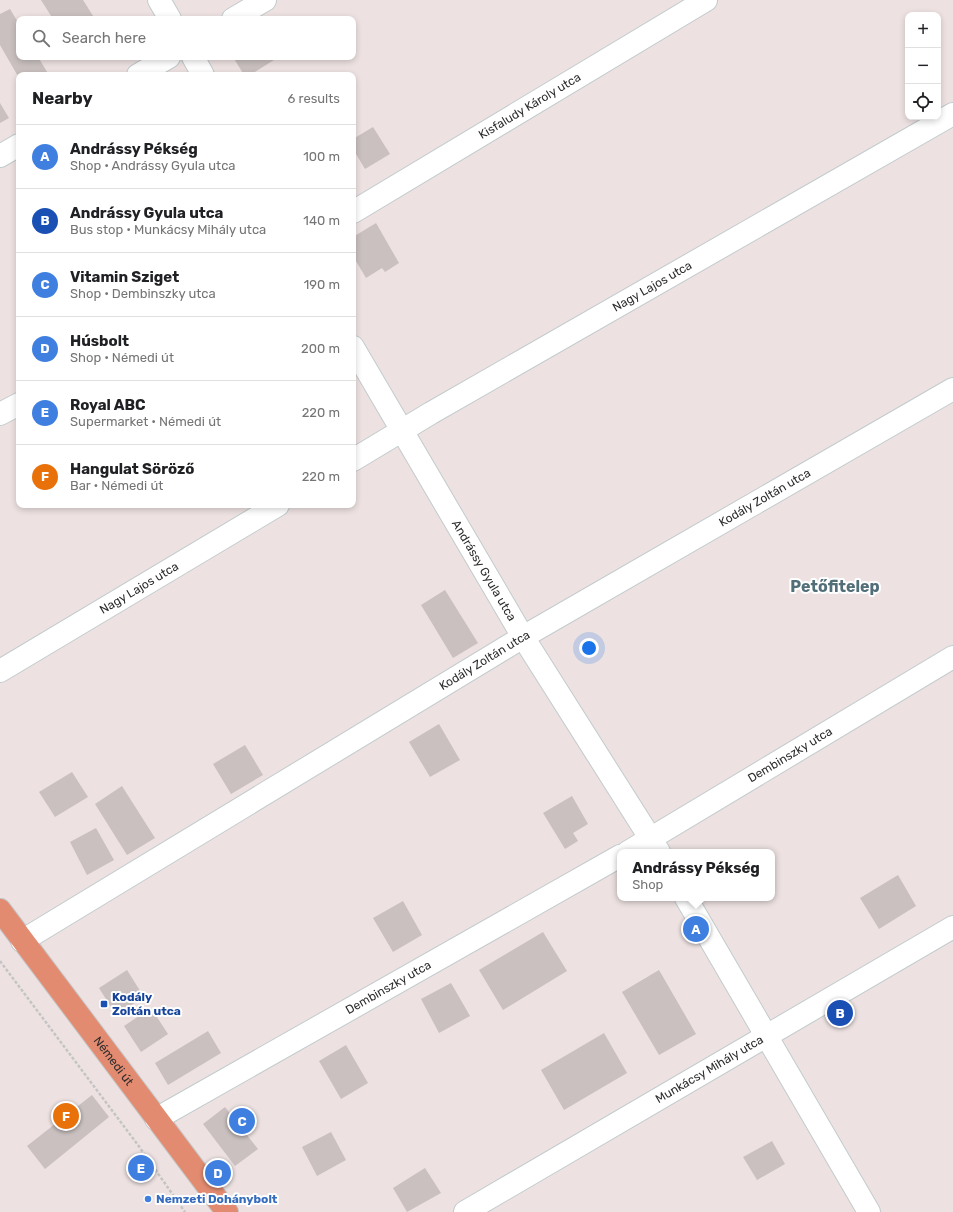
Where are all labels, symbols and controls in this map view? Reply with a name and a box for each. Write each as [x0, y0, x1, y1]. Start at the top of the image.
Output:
map controls [905, 12, 941, 120]
button: + [905, 12, 941, 48]
search box [16, 16, 356, 60]
icon: search [30, 27, 52, 49]
text: Search here [62, 29, 146, 47]
button: − [905, 48, 941, 84]
street label: Kisfaludy Károly utca [476, 70, 583, 142]
button: locate [905, 84, 941, 120]
text: Nearby [32, 88, 93, 108]
text: 6 results [288, 91, 340, 106]
text: Andrássy Pékség [70, 140, 198, 158]
text: A [40, 149, 50, 164]
text: 100 m [303, 149, 340, 164]
text: Shop · Andrássy Gyula utca [70, 158, 236, 173]
text: Andrássy Gyula utca [70, 204, 223, 222]
text: B [40, 213, 50, 228]
text: 140 m [303, 213, 340, 228]
text: Bus stop · Munkácsy Mihály utca [70, 222, 266, 237]
street label: Nagy Lajos utca [610, 258, 694, 315]
text: Vitamin Sziget [70, 268, 179, 286]
text: C [40, 277, 50, 292]
text: 190 m [304, 277, 340, 292]
text: Shop · Dembinszky utca [70, 286, 216, 301]
text: Húsbolt [70, 332, 129, 350]
text: D [40, 341, 50, 356]
text: 200 m [301, 341, 340, 356]
text: Shop · Némedi út [70, 350, 174, 365]
text: Royal ABC [70, 396, 146, 414]
text: E [41, 405, 49, 420]
text: 220 m [302, 405, 340, 420]
text: Supermarket · Némedi út [70, 414, 221, 429]
text: Hangulat Söröző [70, 460, 194, 478]
street label: Kodály Zoltán utca [716, 466, 813, 529]
text: F [41, 469, 49, 484]
text: 220 m [302, 469, 340, 484]
text: Bar · Némedi út [70, 478, 163, 493]
street label: Andrássy Gyula utca [449, 517, 519, 623]
street label: Nagy Lajos utca [97, 559, 181, 617]
district label: Petőfitelep [790, 577, 880, 596]
street label: Kodály Zoltán utca [437, 628, 532, 693]
your location [579, 638, 599, 658]
street label: Dembinszky utca [745, 724, 835, 785]
popup [617, 849, 775, 901]
text: Andrássy Pékség [632, 859, 760, 877]
text: Shop [632, 877, 663, 892]
pin: A [683, 914, 709, 944]
street label: Dembinszky utca [343, 958, 433, 1017]
place label: Kodály Zoltán utca [112, 990, 181, 1018]
pin: B [827, 998, 853, 1028]
marker: Kodály Zoltán utca [99, 999, 109, 1009]
street label: Munkácsy Mihály utca [653, 1032, 766, 1106]
street label: Némedi út [91, 1034, 137, 1088]
pin: F [53, 1101, 79, 1131]
pin: C [229, 1106, 255, 1136]
pin: E [128, 1153, 154, 1183]
pin: D [205, 1158, 231, 1188]
place label: Nemzeti Dohánybolt [156, 1192, 278, 1206]
marker: Nemzeti Dohánybolt [143, 1194, 153, 1204]

